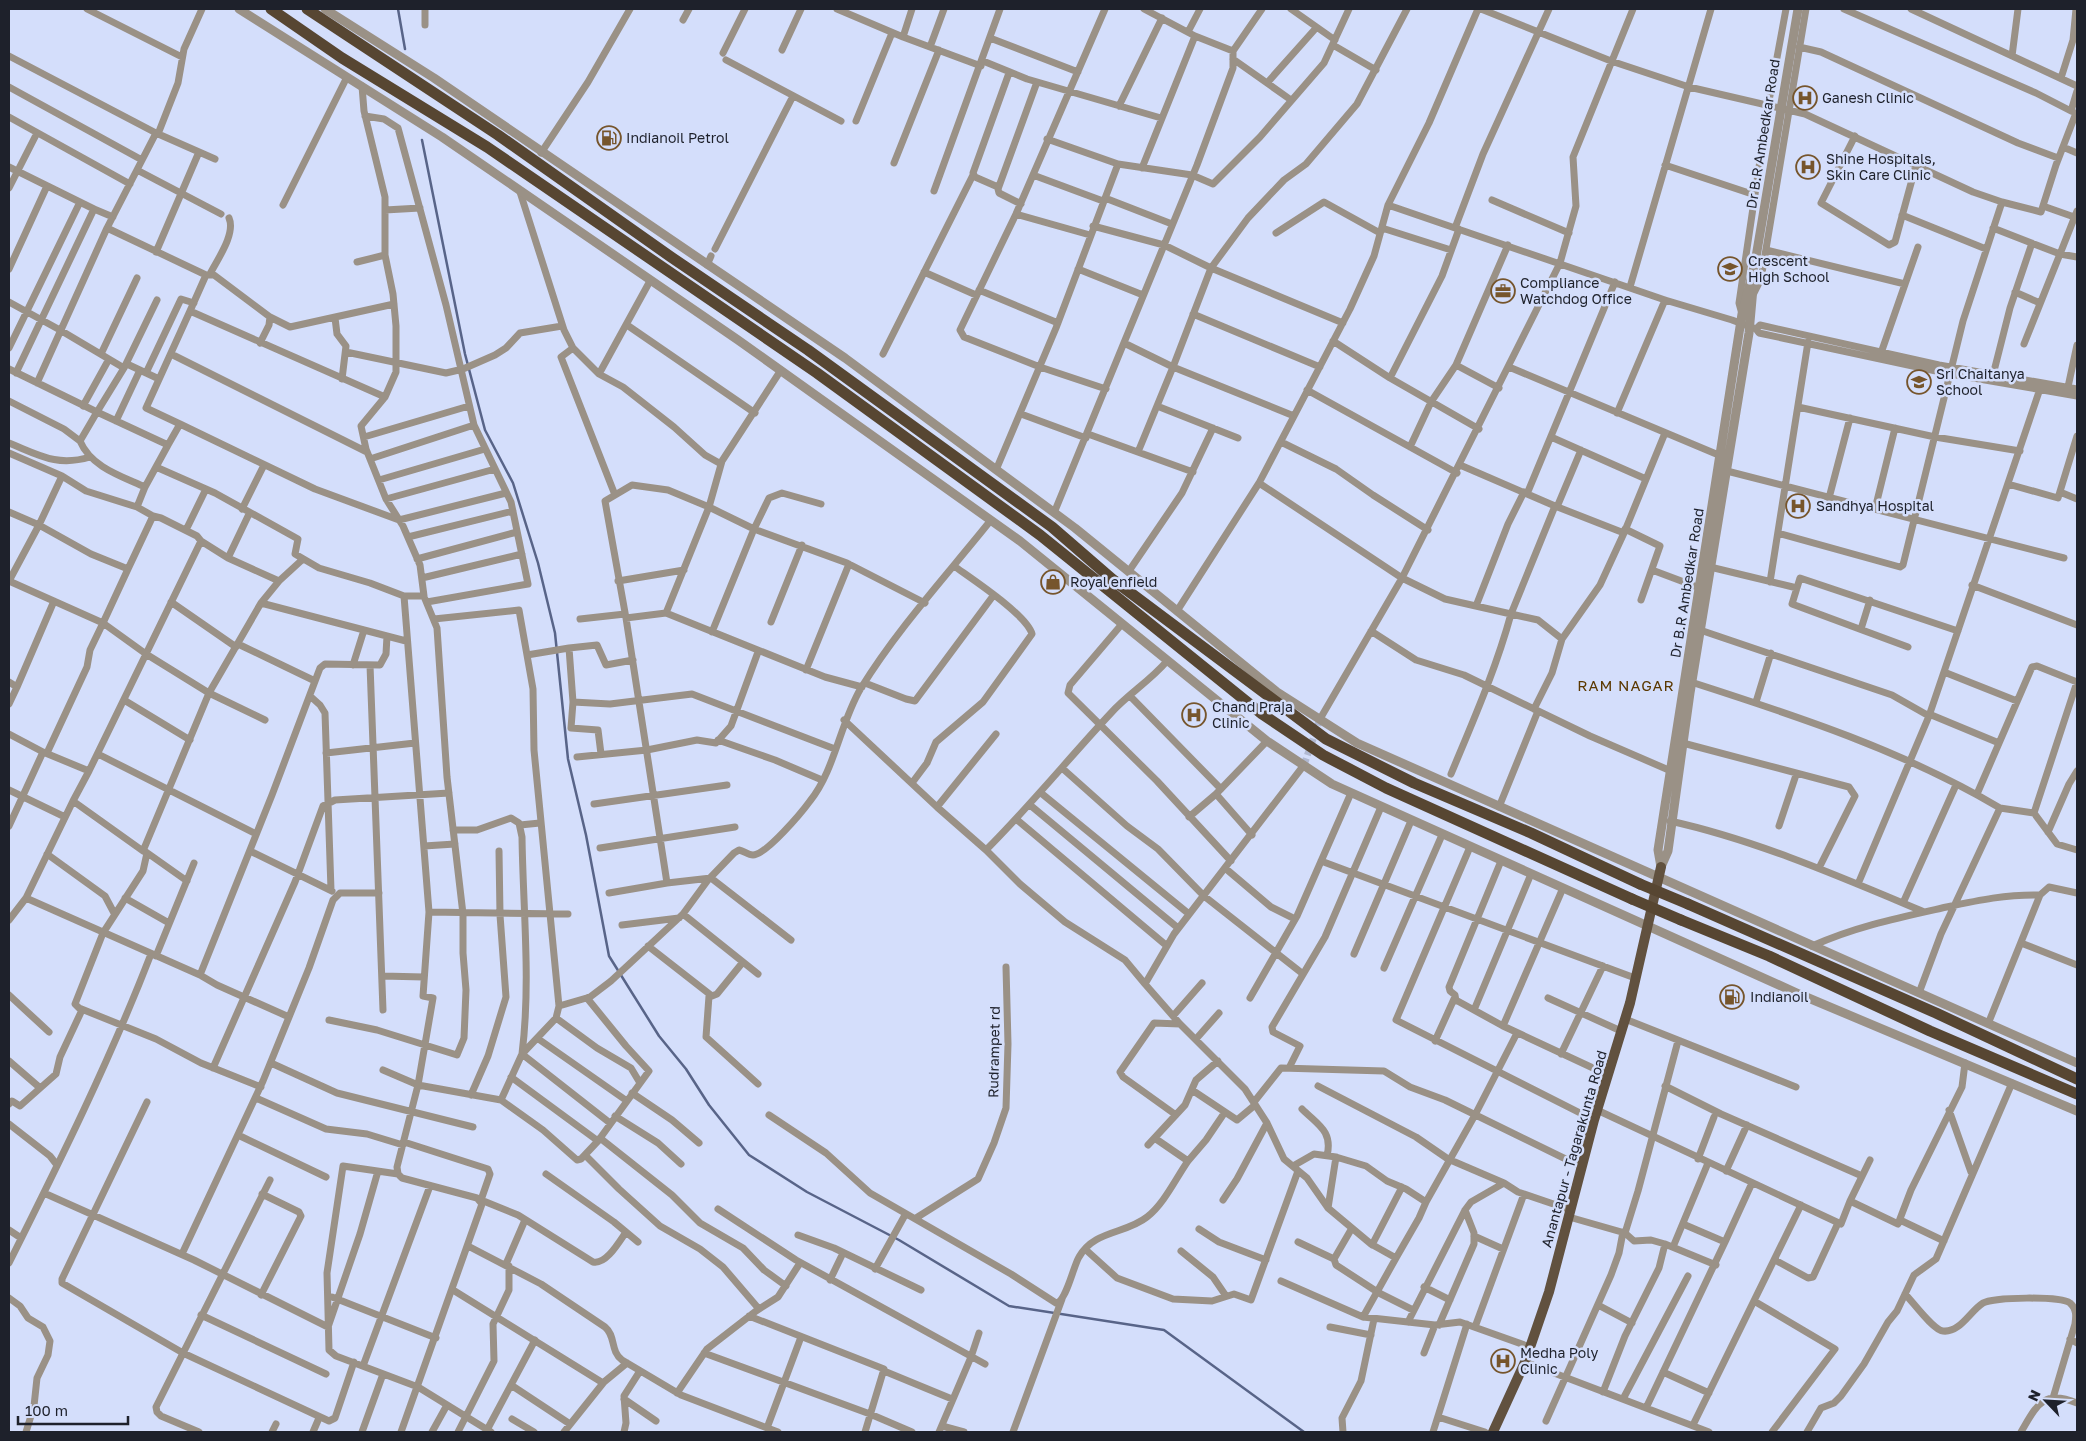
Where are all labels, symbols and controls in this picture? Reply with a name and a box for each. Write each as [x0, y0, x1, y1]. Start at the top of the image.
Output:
street label: Dr B.R Ambedkar Road [1742, 58, 1783, 210]
hospital icon: Ganesh Clinic [1792, 85, 1818, 111]
place label: Ganesh Clinic [1822, 89, 1914, 106]
fuel station icon: Indianoil Petrol [596, 125, 622, 151]
place label: Indianoil Petrol [626, 129, 729, 146]
place label: Shine Hospitals, Skin Care Clinic [1826, 150, 1936, 183]
hospital icon: Shine Hospitals, Skin Care Clinic [1795, 154, 1821, 180]
place label: Crescent High School [1748, 252, 1830, 285]
school or university icon: Crescent High School [1717, 256, 1743, 282]
place label: Compliance Watchdog Office [1520, 274, 1632, 307]
office icon: Compliance Watchdog Office [1490, 278, 1516, 304]
place label: Sri Chaitanya School [1936, 365, 2025, 398]
school or university icon: Sri Chaitanya School [1906, 369, 1932, 395]
hospital icon: Sandhya Hospital [1785, 493, 1811, 519]
place label: Sandhya Hospital [1816, 497, 1934, 514]
street label: Dr B.R Ambedkar Road [1666, 507, 1707, 659]
shop icon: Royal enfield [1040, 569, 1066, 595]
place label: Royal enfield [1070, 573, 1157, 590]
district label: RAM NAGAR [1577, 676, 1675, 694]
place label: Chand Praja Clinic [1212, 698, 1293, 731]
hospital icon: Chand Praja Clinic [1181, 702, 1207, 728]
fuel station icon: Indianoil [1719, 984, 1745, 1010]
place label: Indianoil [1750, 988, 1809, 1005]
street label: Rudrampet rd [984, 1006, 1003, 1098]
street label: Anantapur - Tagarakunta Road [1537, 1048, 1610, 1249]
place label: Medha Poly Clinic [1520, 1344, 1598, 1377]
hospital icon: Medha Poly Clinic [1490, 1348, 1516, 1374]
north arrow [2021, 1376, 2071, 1426]
text: N [2024, 1387, 2044, 1404]
scale bar [18, 1394, 128, 1426]
text: 100 m [25, 1401, 68, 1419]

